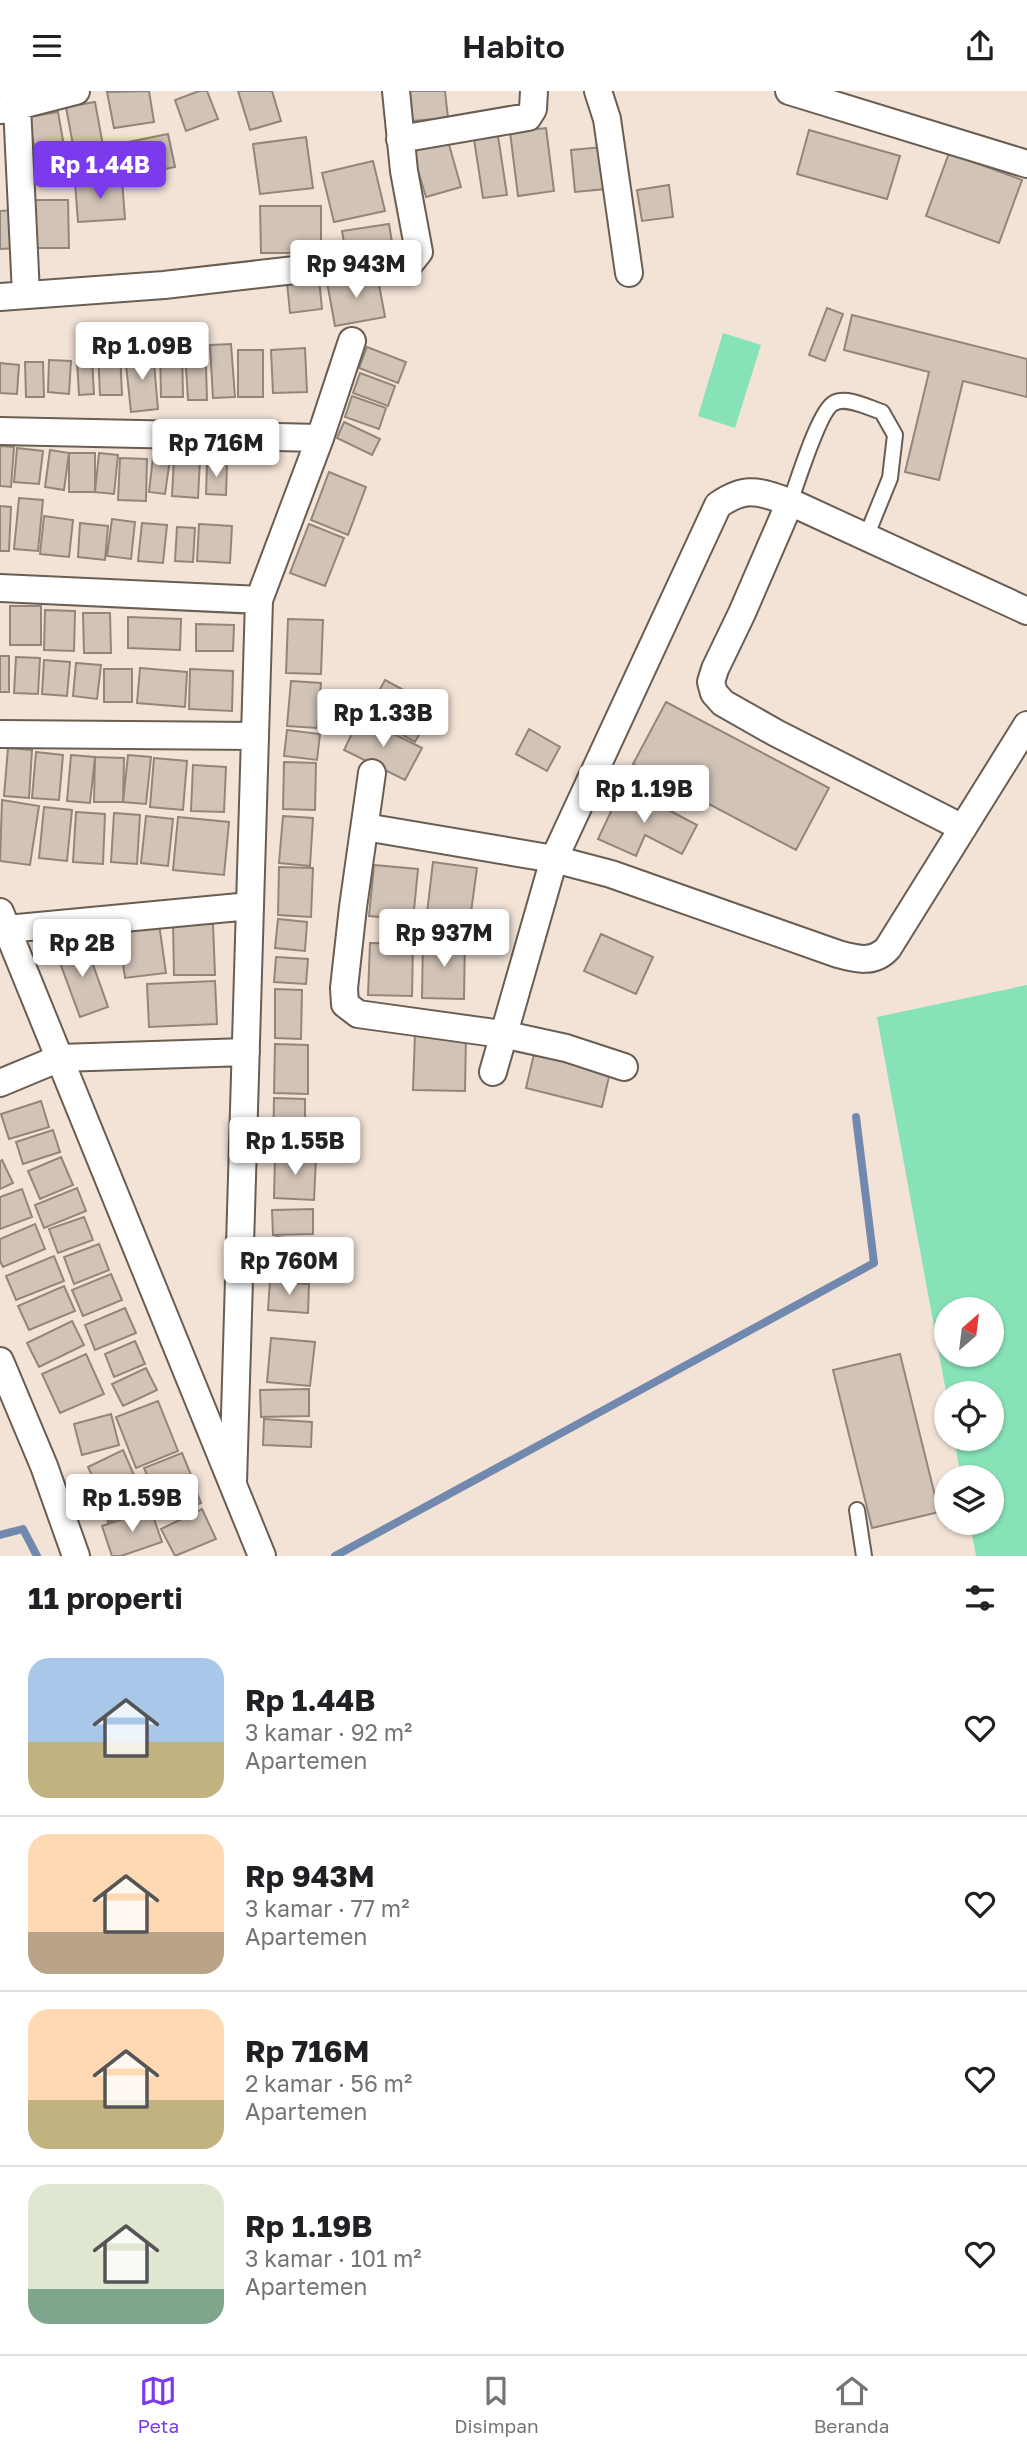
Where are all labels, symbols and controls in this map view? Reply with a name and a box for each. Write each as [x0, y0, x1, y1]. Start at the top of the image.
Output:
icon: menu [28, 27, 66, 65]
text: Habito [462, 27, 565, 65]
icon: share [961, 27, 999, 65]
pin: Rp 1.44B [28, 141, 172, 201]
text: Rp 1.44B [50, 150, 150, 178]
pin: Rp 943M [291, 241, 421, 300]
text: Rp 943M [306, 249, 406, 277]
pin: Rp 1.09B [70, 323, 214, 382]
text: Rp 1.09B [92, 331, 192, 359]
pin: Rp 716M [151, 419, 281, 479]
text: Rp 716M [168, 428, 264, 456]
pin: Rp 1.33B [311, 689, 455, 749]
text: Rp 1.33B [333, 698, 433, 726]
pin: Rp 1.19B [572, 765, 716, 825]
text: Rp 1.19B [595, 774, 693, 802]
pin: Rp 937M [379, 909, 509, 969]
text: Rp 937M [395, 918, 493, 946]
pin: Rp 2B [33, 919, 131, 979]
text: Rp 2B [49, 928, 115, 956]
pin: Rp 1.55B [223, 1117, 367, 1177]
text: Rp 1.55B [245, 1126, 345, 1154]
pin: Rp 760M [224, 1237, 354, 1297]
text: Rp 760M [240, 1246, 338, 1274]
north arrow [934, 1297, 1004, 1367]
map controls [934, 1297, 1004, 1535]
button: locate [934, 1381, 1004, 1451]
button: layers [934, 1465, 1004, 1535]
pin: Rp 1.59B [60, 1475, 204, 1534]
text: Rp 1.59B [82, 1483, 182, 1511]
icon: filters [961, 1579, 999, 1617]
text: 11 properti [28, 1580, 183, 1616]
text: Rp 1.44B [245, 1682, 376, 1718]
icon: home [84, 1686, 168, 1770]
icon: heart [961, 1709, 999, 1747]
text: 3 kamar · 92 m² [245, 1718, 412, 1746]
text: Apartemen [245, 1746, 367, 1774]
text: Rp 943M [245, 1858, 375, 1894]
icon: home [84, 1862, 168, 1946]
icon: heart [961, 1885, 999, 1923]
text: 3 kamar · 77 m² [245, 1894, 409, 1922]
text: Apartemen [245, 1922, 367, 1950]
text: Rp 716M [245, 2033, 369, 2069]
icon: home [84, 2037, 168, 2121]
icon: heart [961, 2060, 999, 2098]
text: 2 kamar · 56 m² [245, 2069, 412, 2097]
text: Apartemen [245, 2097, 367, 2125]
text: Rp 1.19B [245, 2208, 373, 2244]
icon: home [84, 2212, 168, 2296]
icon: heart [961, 2235, 999, 2273]
text: 3 kamar · 101 m² [245, 2244, 422, 2272]
text: Apartemen [245, 2272, 367, 2300]
tab: Peta [138, 2372, 179, 2437]
tab: Disimpan [454, 2372, 539, 2437]
tab: Beranda [814, 2372, 889, 2437]

